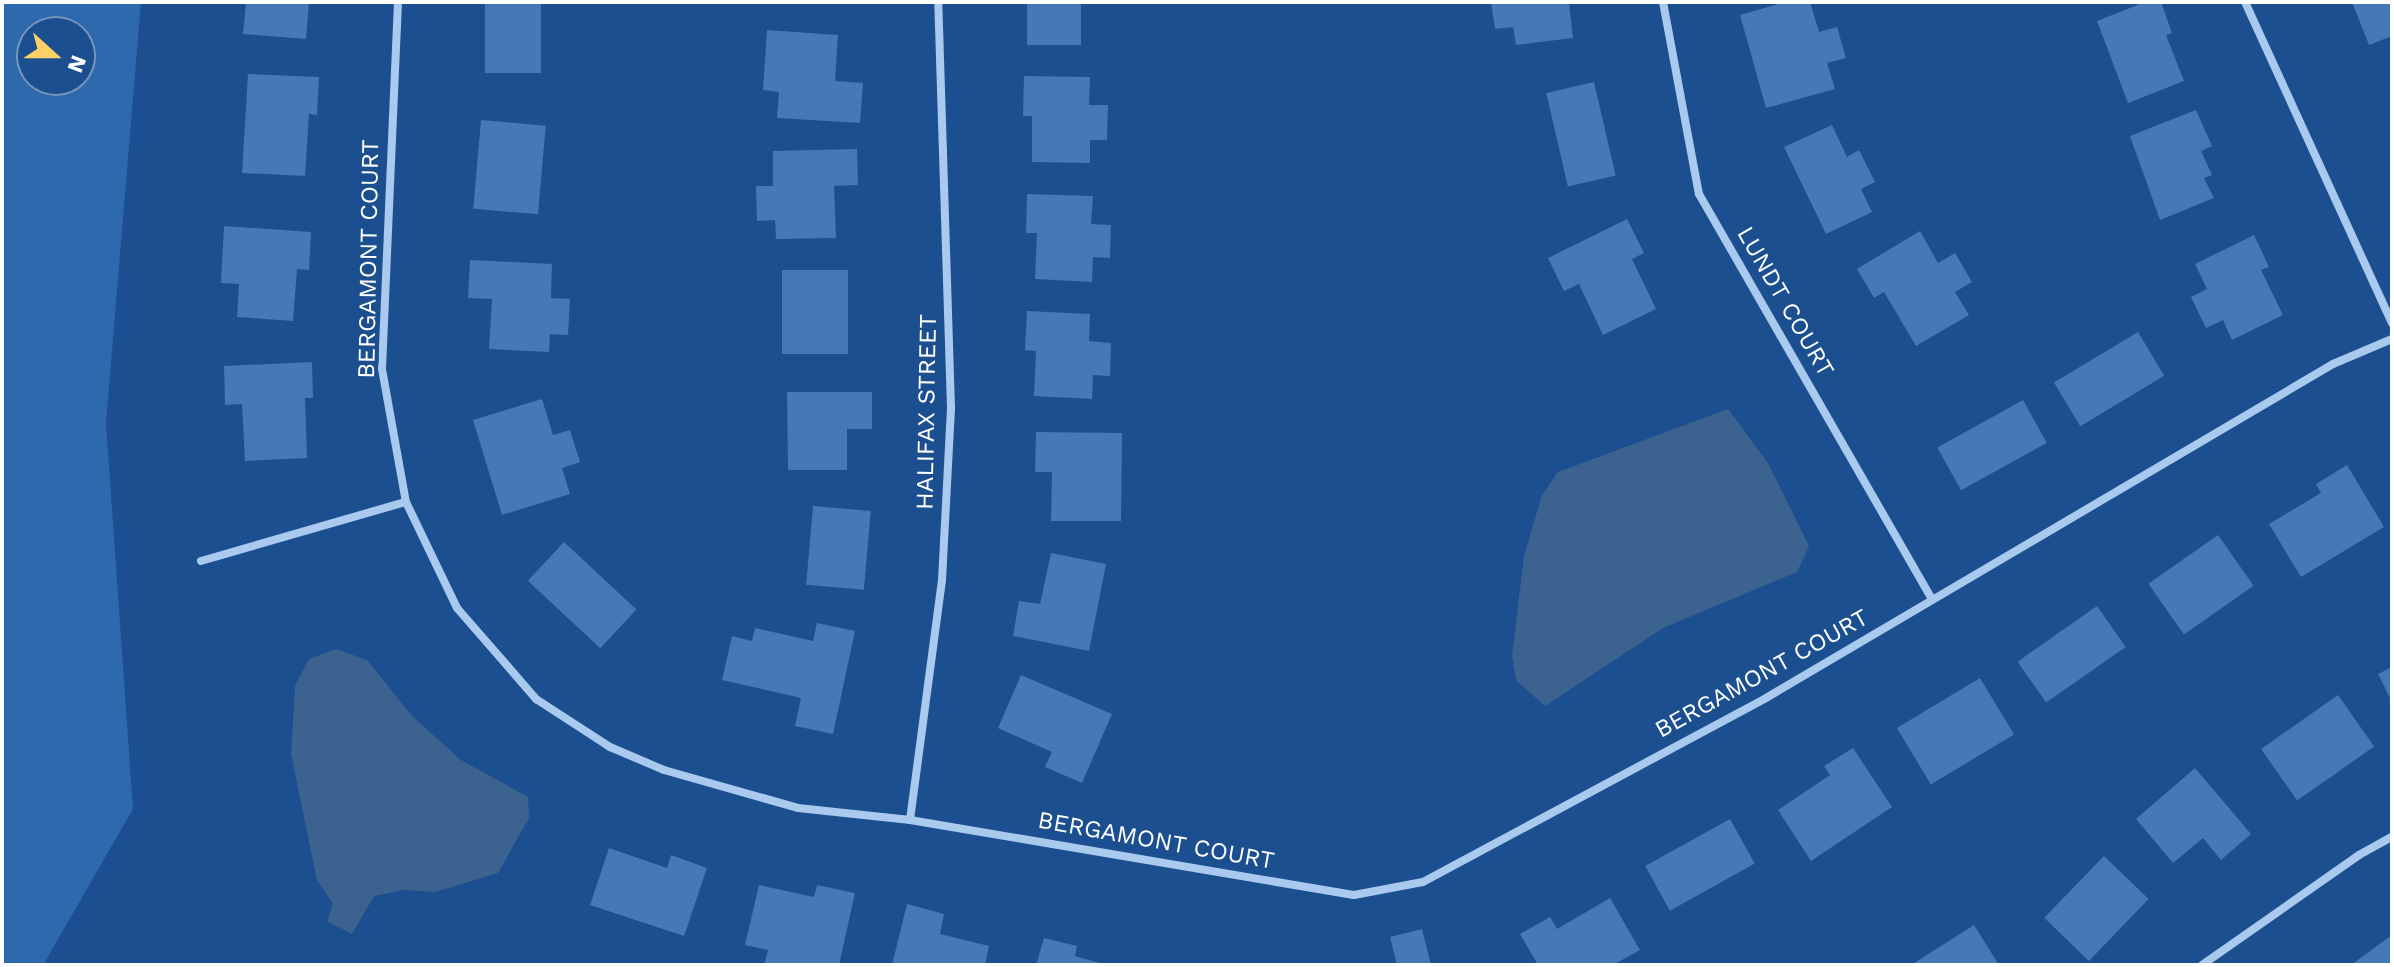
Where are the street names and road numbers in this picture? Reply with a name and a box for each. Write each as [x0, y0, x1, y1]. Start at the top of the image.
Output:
street label: BERGAMONT COURT [353, 139, 385, 379]
street label: LUNDT COURT [1730, 221, 1840, 383]
street label: HALIFAX STREET [911, 314, 943, 510]
street label: BERGAMONT COURT [1650, 603, 1874, 745]
street label: BERGAMONT COURT [1035, 806, 1277, 876]

